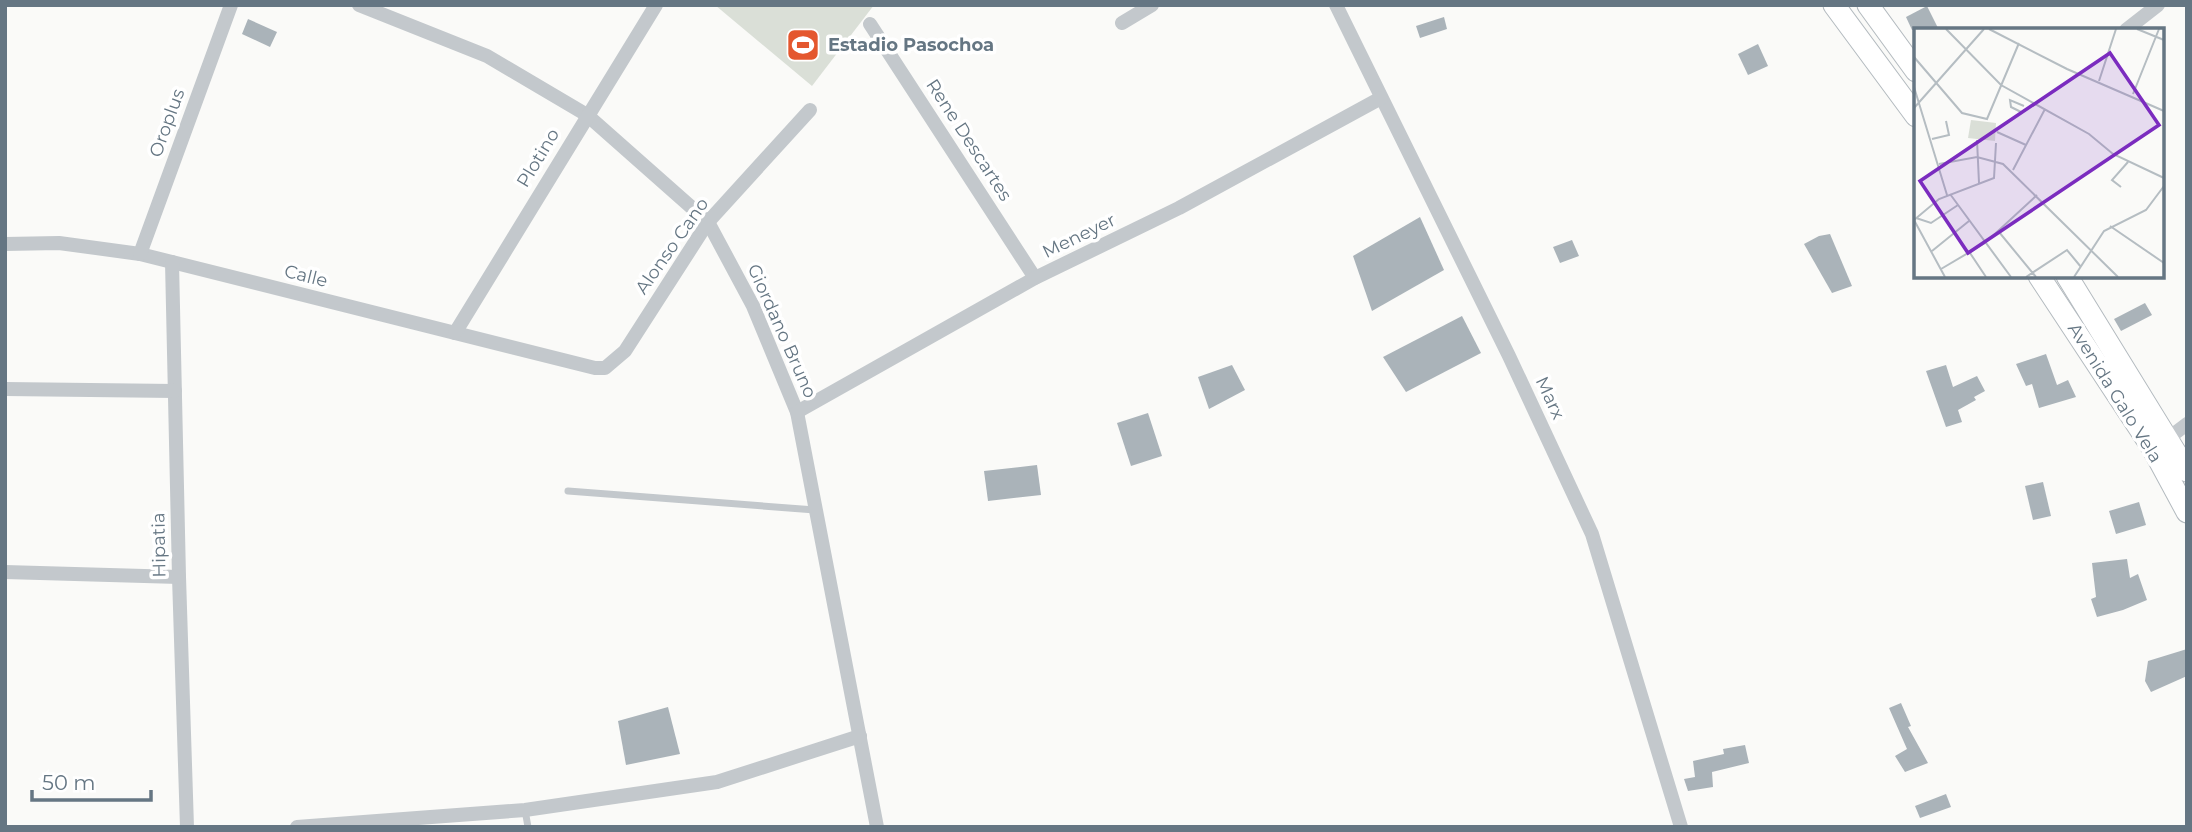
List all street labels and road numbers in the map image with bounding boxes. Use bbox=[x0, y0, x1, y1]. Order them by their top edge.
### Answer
street label: Rene Descartes bbox=[921, 75, 1017, 205]
street label: Oroplus bbox=[144, 86, 190, 160]
street label: Plotino bbox=[512, 125, 564, 191]
street label: Alonso Cano bbox=[631, 194, 713, 298]
street label: Meneyer bbox=[1039, 209, 1119, 263]
street label: Calle bbox=[282, 260, 330, 292]
street label: Giordano Bruno bbox=[743, 261, 821, 401]
street label: Avenida Galo Vela bbox=[2063, 319, 2167, 467]
street label: Marx bbox=[1531, 373, 1570, 423]
street label: Hipatia bbox=[147, 512, 171, 578]

